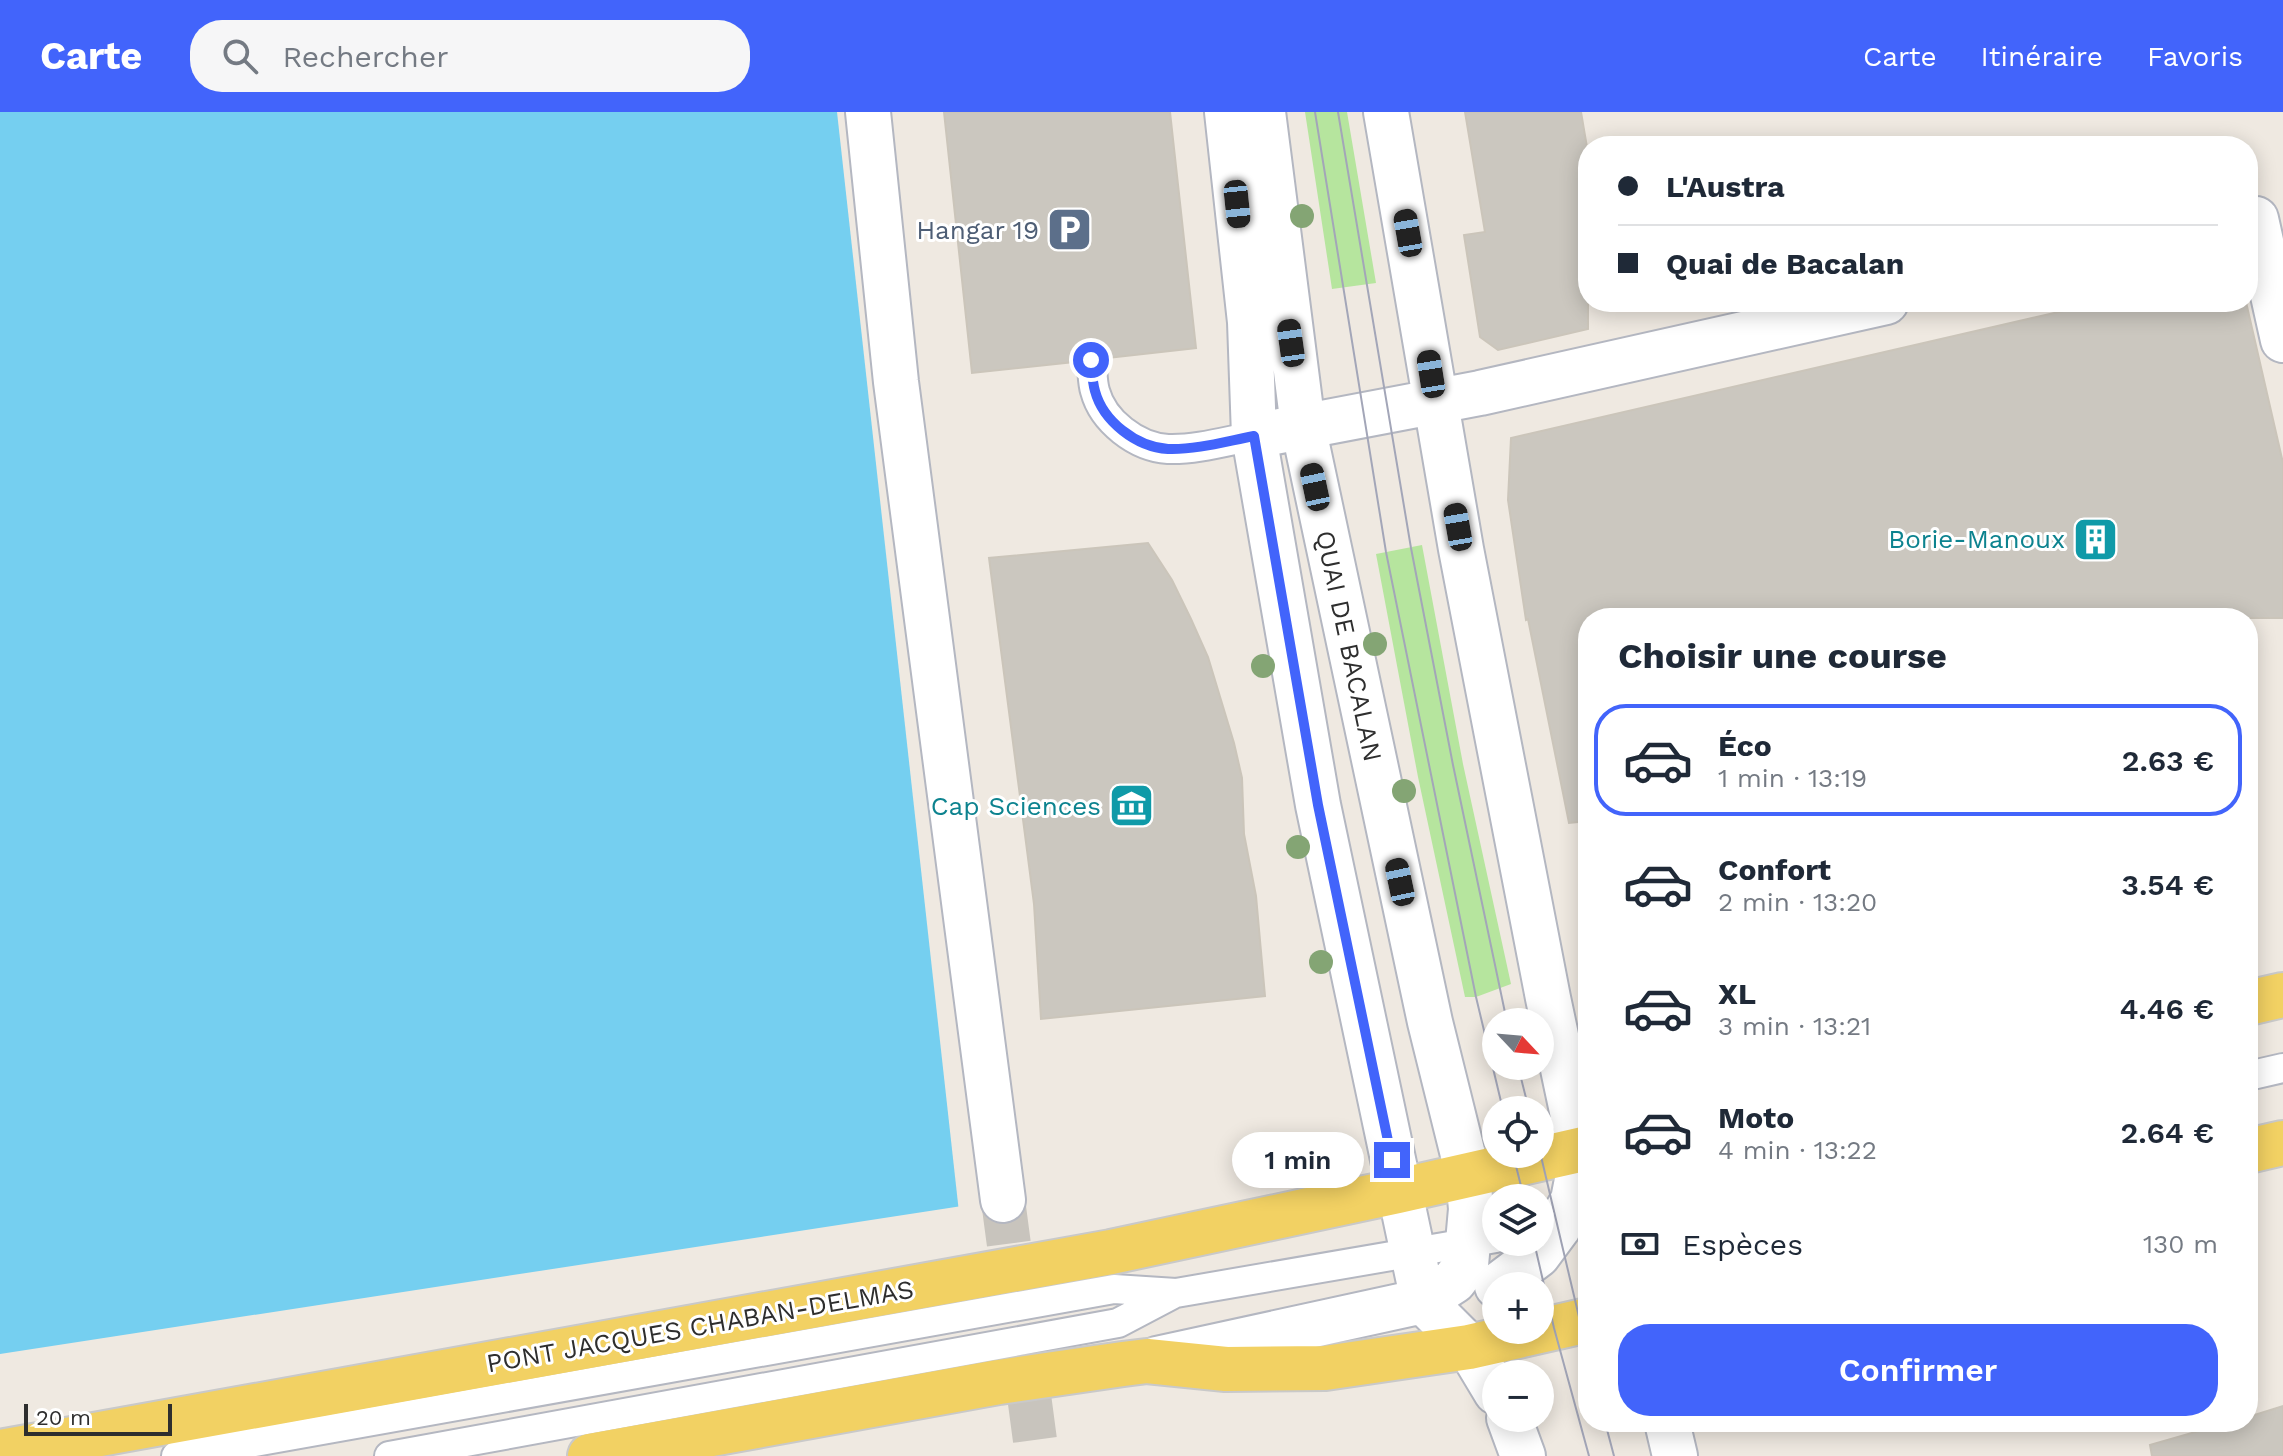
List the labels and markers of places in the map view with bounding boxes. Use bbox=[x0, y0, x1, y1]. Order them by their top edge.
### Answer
parking icon: Hangar 19 bbox=[1046, 206, 1094, 254]
place label: Hangar 19 bbox=[916, 215, 1039, 245]
building icon: Borie-Manoux bbox=[2072, 515, 2120, 563]
place label: Borie-Manoux bbox=[1888, 524, 2065, 554]
museum icon: Cap Sciences bbox=[1108, 782, 1156, 830]
place label: Cap Sciences bbox=[931, 791, 1101, 821]

